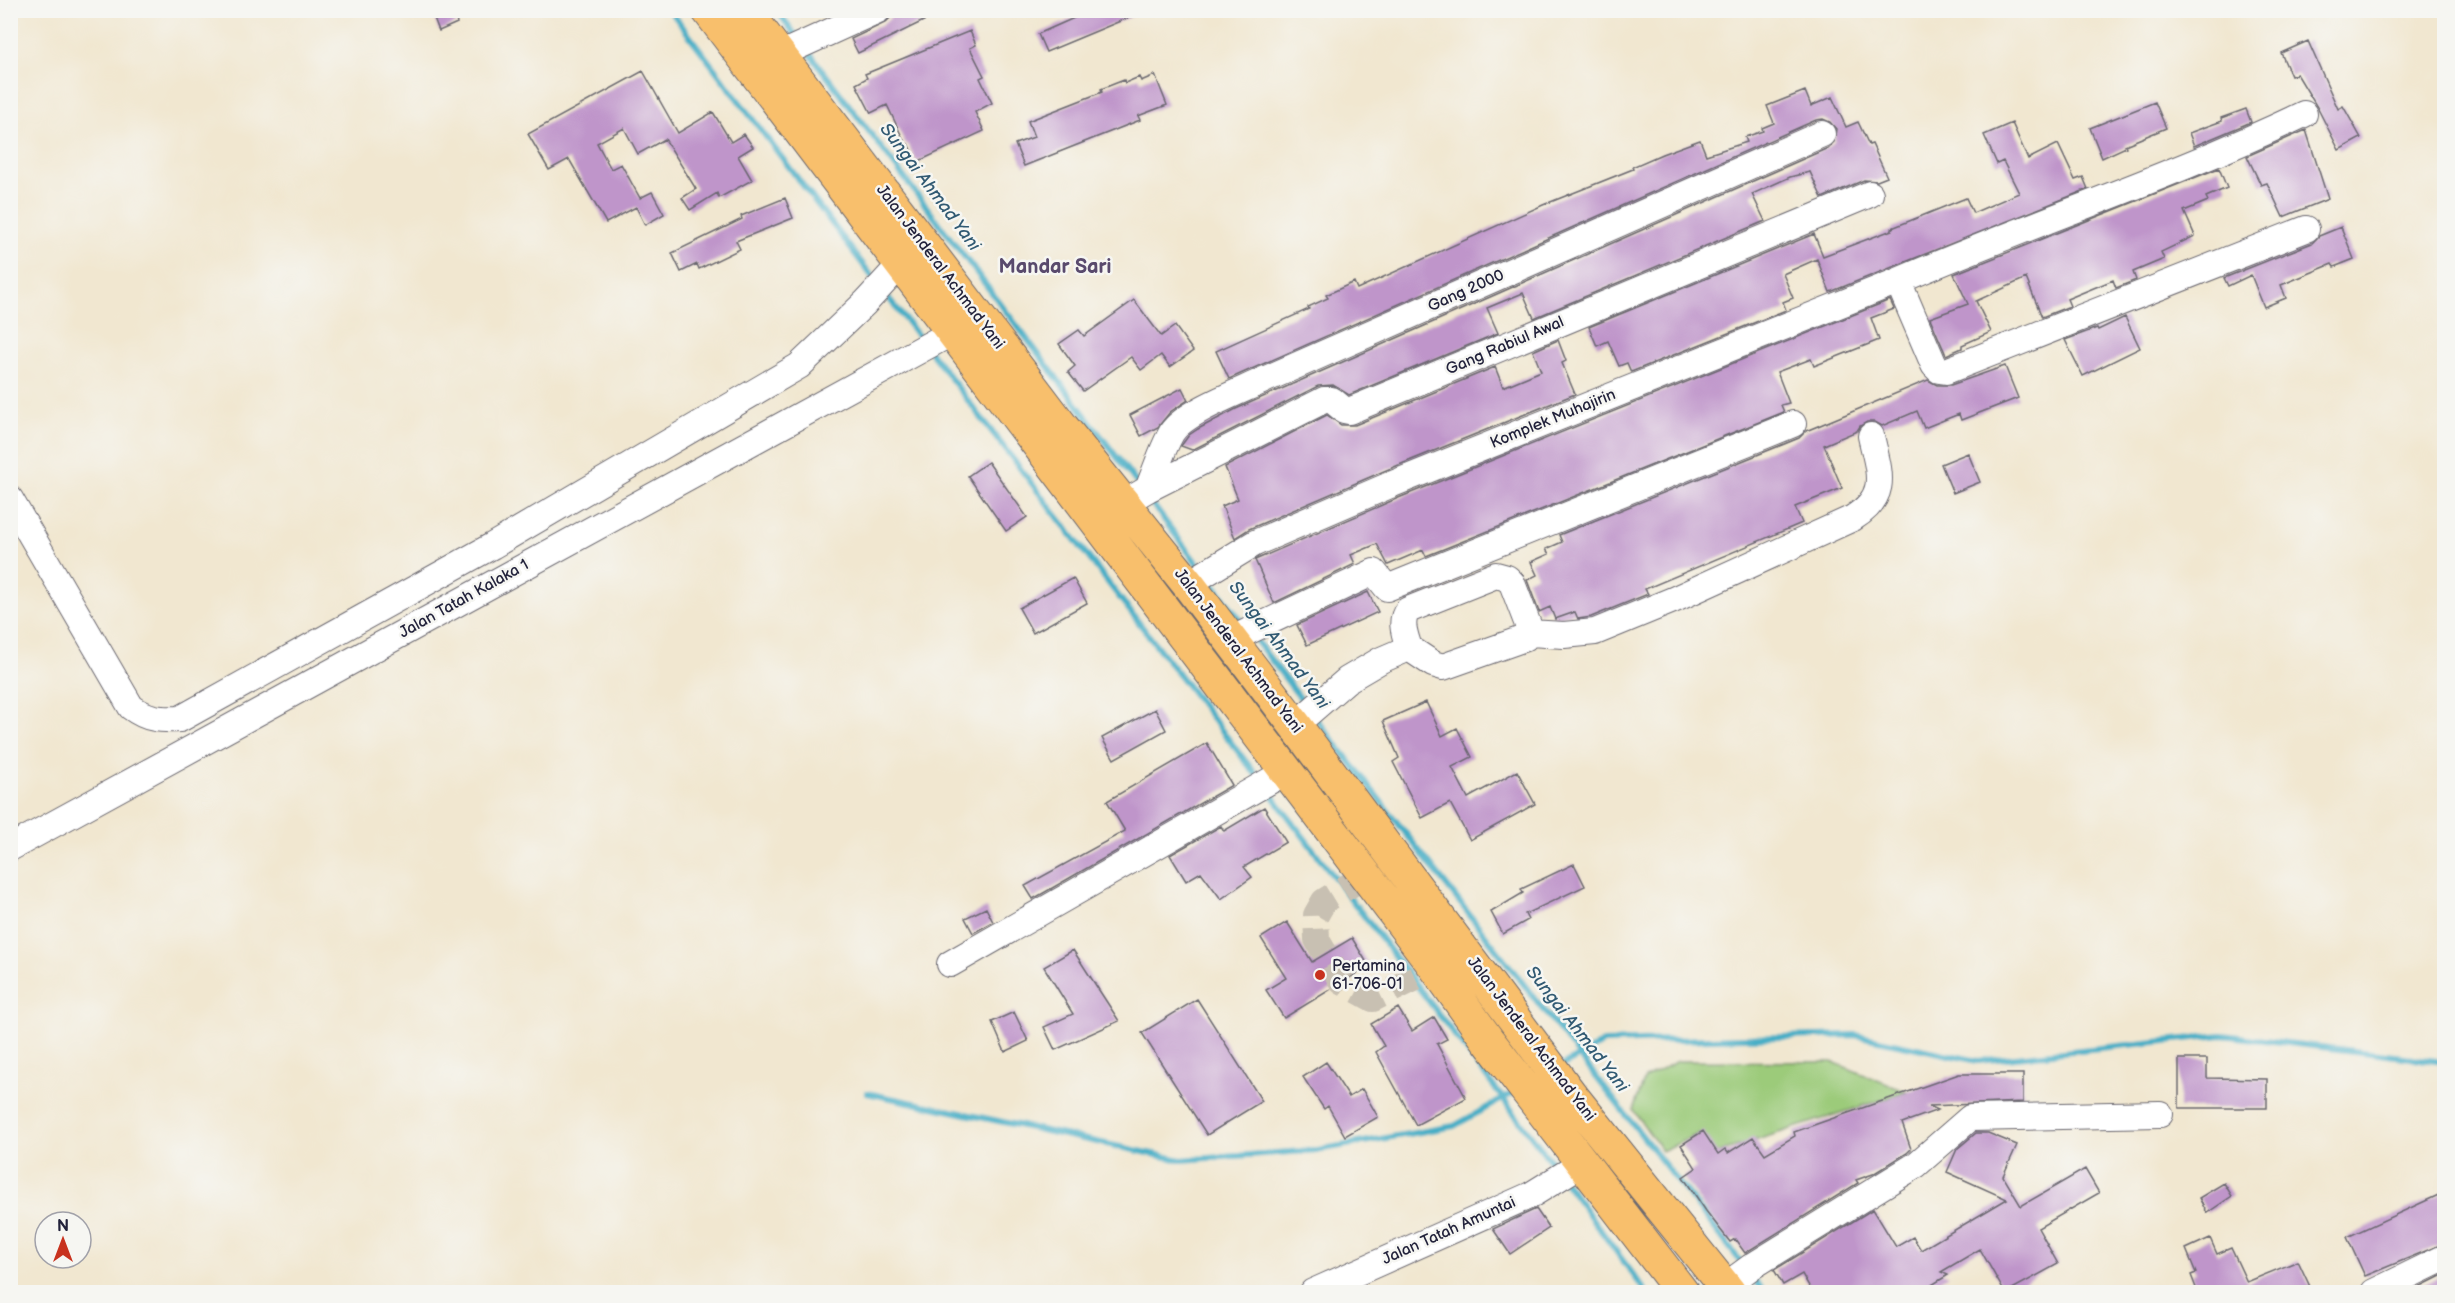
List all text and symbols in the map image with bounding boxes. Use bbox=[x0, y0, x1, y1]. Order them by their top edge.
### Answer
water label: Sungai Ahmad Yani bbox=[875, 119, 985, 256]
street label: Jalan Jenderal Achmad Yani bbox=[872, 181, 1008, 353]
district label: Mandar Sari bbox=[999, 255, 1111, 279]
street label: Gang 2000 bbox=[1425, 266, 1507, 316]
street label: Gang Rabiul Awal bbox=[1443, 313, 1567, 379]
street label: Komplek Muhajirin bbox=[1488, 385, 1618, 453]
street label: Jalan Tatah Kalaka 1 bbox=[396, 556, 532, 642]
street label: Jalan Jenderal Achmad Yani bbox=[1170, 565, 1306, 737]
water label: Sungai Ahmad Yani bbox=[1224, 577, 1334, 714]
street label: Jalan Jenderal Achmad Yani bbox=[1463, 953, 1599, 1125]
place label: Pertamina 61-706-01 bbox=[1332, 957, 1405, 994]
water label: Sungai Ahmad Yani bbox=[1521, 962, 1633, 1097]
marker: Pertamina 61-706-01 bbox=[1313, 968, 1327, 982]
street label: Jalan Tatah Amuntai bbox=[1379, 1193, 1519, 1269]
north arrow bbox=[33, 1210, 93, 1270]
text: N bbox=[57, 1217, 69, 1236]

